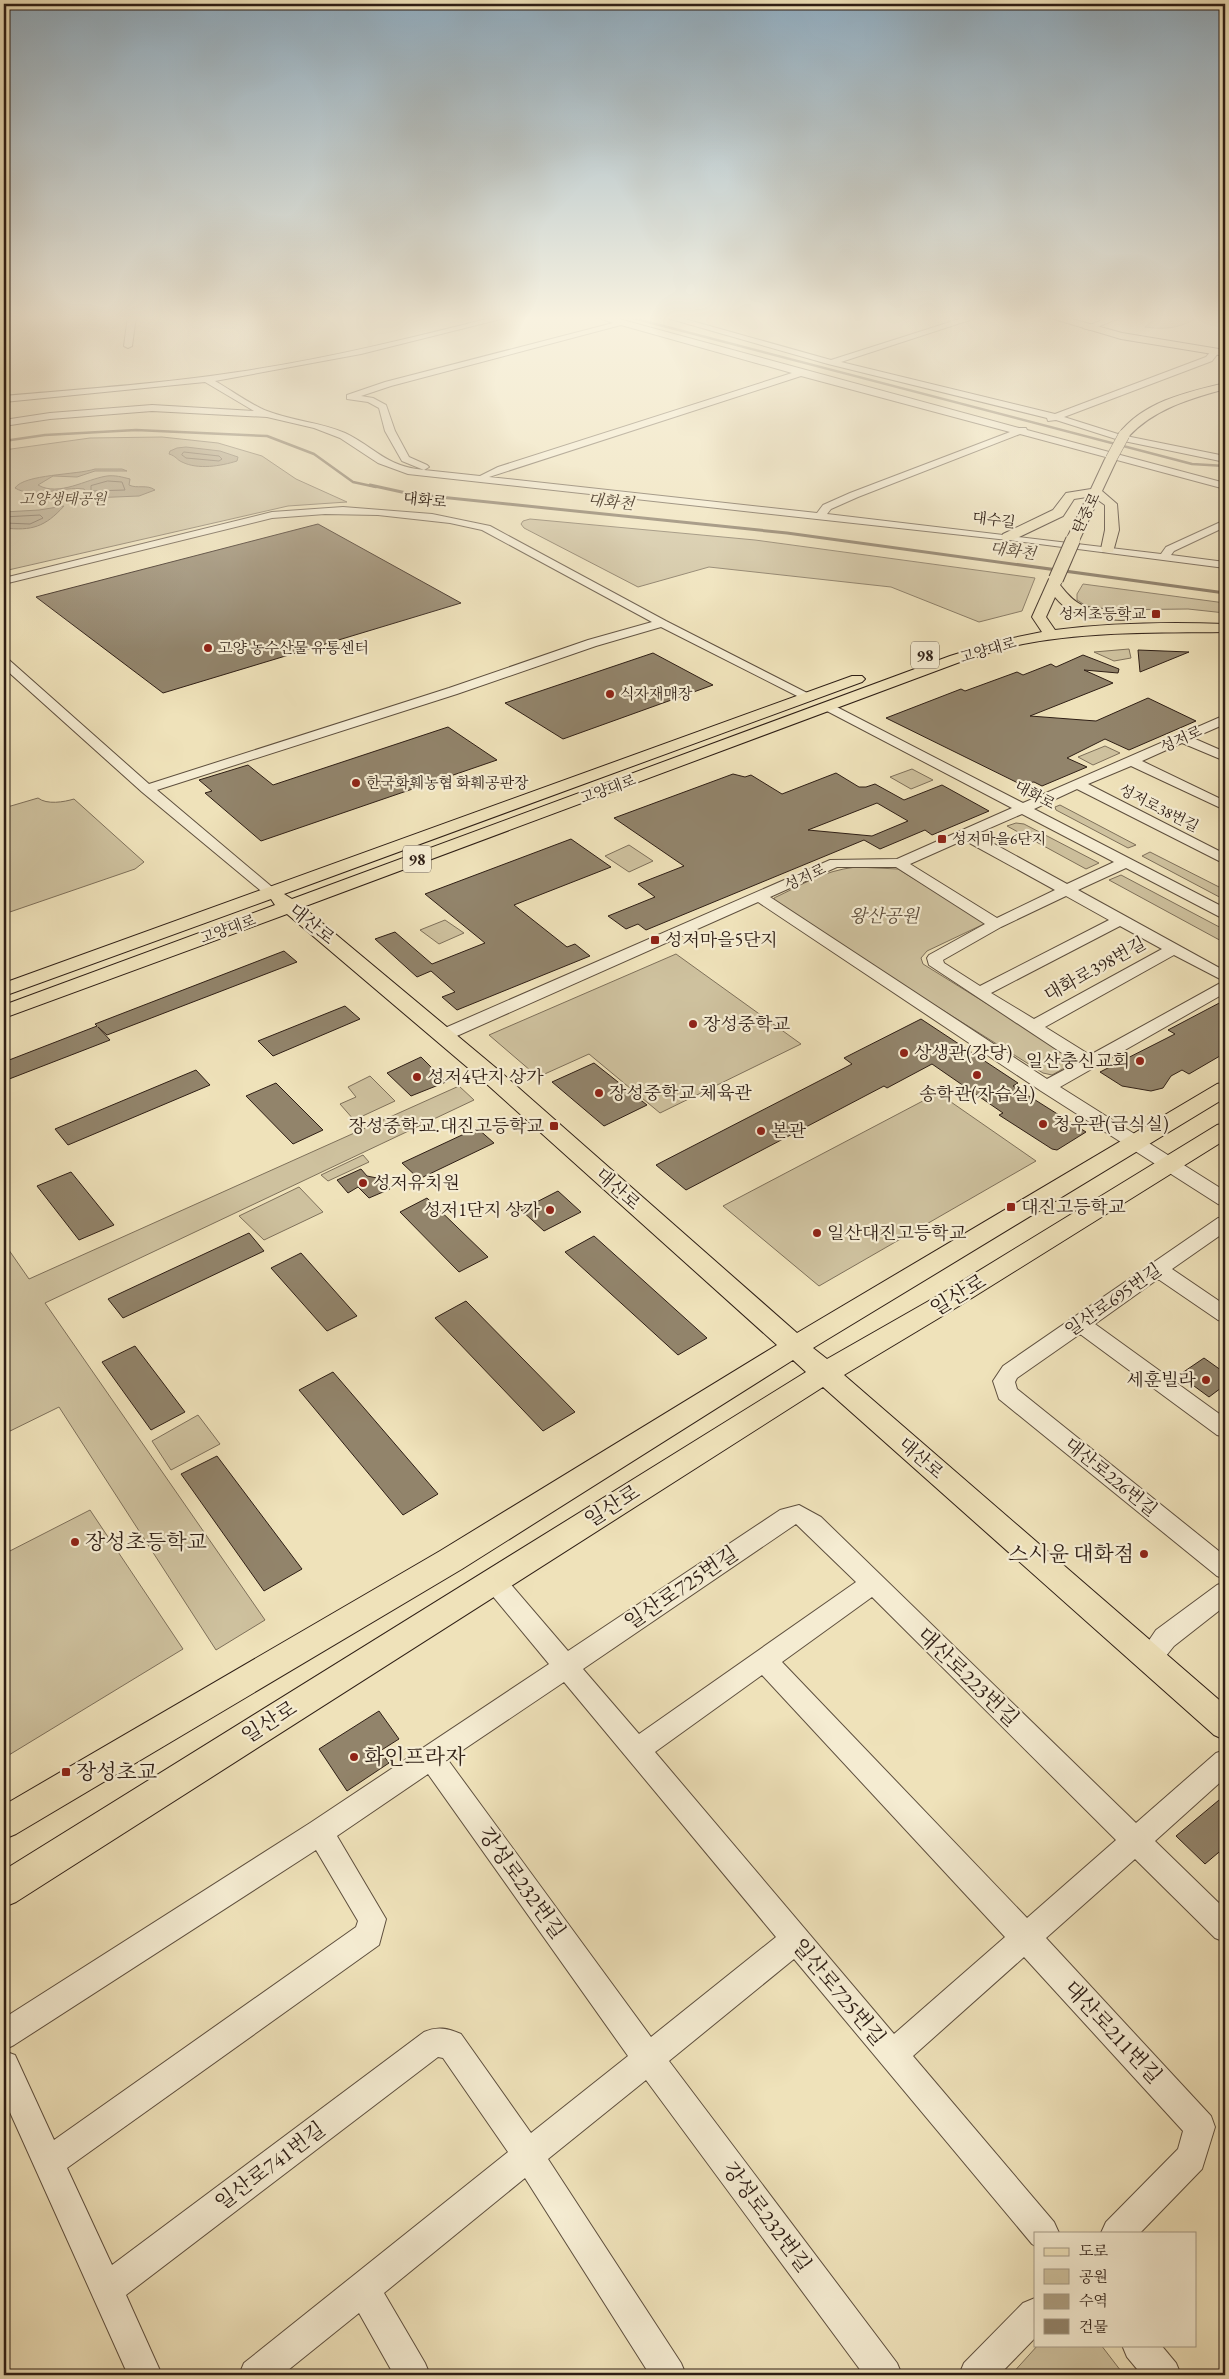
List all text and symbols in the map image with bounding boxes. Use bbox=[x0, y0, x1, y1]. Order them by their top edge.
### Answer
street label: 대화로 bbox=[402, 488, 448, 511]
park label: 고양생태공원 bbox=[20, 489, 108, 508]
water label: 대화천 bbox=[587, 489, 637, 515]
street label: 탄중로 bbox=[1067, 489, 1104, 536]
street label: 대수길 bbox=[971, 507, 1017, 532]
water label: 대화천 bbox=[989, 537, 1039, 564]
place label: 성저초등학교 bbox=[1059, 604, 1146, 623]
marker: 성저초등학교 bbox=[1150, 608, 1162, 620]
street label: 고양대로 bbox=[957, 632, 1019, 667]
place label: 고양 농수산물 유통센터 bbox=[218, 638, 369, 657]
marker: 고양 농수산물 유통센터 bbox=[202, 642, 214, 654]
road number: 98 bbox=[911, 642, 939, 668]
place label: 식자재매장 bbox=[620, 684, 693, 703]
marker: 식자재매장 bbox=[604, 688, 616, 700]
street label: 성저로 bbox=[1157, 721, 1205, 756]
street label: 고양대로 bbox=[577, 770, 639, 807]
place label: 한국화훼농협 화훼공판장 bbox=[366, 773, 529, 792]
street label: 대화로 bbox=[1012, 776, 1059, 813]
marker: 한국화훼농협 화훼공판장 bbox=[350, 777, 362, 789]
street label: 성저로38번길 bbox=[1116, 779, 1202, 836]
place label: 성저마을6단지 bbox=[952, 829, 1046, 848]
marker: 성저마을6단지 bbox=[936, 833, 948, 845]
road number: 98 bbox=[403, 846, 431, 872]
street label: 성저로 bbox=[781, 859, 829, 894]
street label: 대산로 bbox=[285, 898, 340, 949]
park label: 왕산공원 bbox=[849, 904, 920, 927]
street label: 고양대로 bbox=[197, 910, 259, 947]
place label: 성저마을5단지 bbox=[665, 928, 778, 951]
street label: 대화로398번길 bbox=[1040, 931, 1150, 1006]
marker: 성저마을5단지 bbox=[649, 934, 661, 946]
place label: 장성중학교 bbox=[703, 1012, 791, 1035]
marker: 장성중학교 bbox=[687, 1018, 699, 1030]
place label: 상생관(강당) bbox=[914, 1041, 1012, 1064]
marker: 상생관(강당) bbox=[898, 1047, 910, 1059]
place label: 일산충신교회 bbox=[1026, 1049, 1130, 1072]
marker: 일산충신교회 bbox=[1134, 1055, 1146, 1067]
place label: 성저4단지 상가 bbox=[427, 1065, 544, 1088]
marker: 송학관(자습실) bbox=[971, 1069, 983, 1081]
marker: 성저4단지 상가 bbox=[411, 1071, 423, 1083]
place label: 장성중학교 체육관 bbox=[609, 1081, 752, 1104]
place label: 송학관(자습실) bbox=[919, 1082, 1035, 1105]
marker: 장성중학교 체육관 bbox=[593, 1087, 605, 1099]
place label: 청우관(급식실) bbox=[1053, 1112, 1169, 1135]
place label: 장성중학교.대진고등학교 bbox=[349, 1114, 545, 1137]
marker: 청우관(급식실) bbox=[1037, 1118, 1049, 1130]
place label: 본관 bbox=[771, 1119, 806, 1142]
marker: 장성중학교.대진고등학교 bbox=[548, 1120, 560, 1132]
marker: 본관 bbox=[755, 1125, 767, 1137]
street label: 대산로 bbox=[591, 1163, 645, 1215]
place label: 성저유치원 bbox=[373, 1171, 460, 1194]
marker: 성저유치원 bbox=[357, 1177, 369, 1189]
place label: 대진고등학교 bbox=[1021, 1195, 1126, 1218]
place label: 성저1단지 상가 bbox=[423, 1198, 541, 1221]
marker: 대진고등학교 bbox=[1005, 1201, 1017, 1213]
marker: 성저1단지 상가 bbox=[544, 1204, 556, 1216]
place label: 일산대진고등학교 bbox=[827, 1221, 967, 1244]
marker: 일산대진고등학교 bbox=[811, 1227, 823, 1239]
street label: 일산로695번길 bbox=[1060, 1258, 1166, 1341]
street label: 일산로 bbox=[925, 1267, 991, 1322]
place label: 세훈빌라 bbox=[1126, 1368, 1197, 1391]
marker: 세훈빌라 bbox=[1200, 1374, 1212, 1386]
street label: 대산로 bbox=[894, 1432, 949, 1483]
street label: 대산로226번길 bbox=[1060, 1432, 1162, 1521]
street label: 일산로 bbox=[579, 1478, 645, 1533]
place label: 장성초등학교 bbox=[85, 1528, 207, 1555]
marker: 장성초등학교 bbox=[69, 1536, 81, 1548]
street label: 일산로725번길 bbox=[619, 1540, 743, 1636]
place label: 스시윤 대화점 bbox=[1008, 1540, 1134, 1567]
marker: 스시윤 대화점 bbox=[1138, 1548, 1150, 1560]
street label: 대산로223번길 bbox=[912, 1621, 1025, 1732]
street label: 일산로 bbox=[236, 1694, 302, 1749]
place label: 화인프라자 bbox=[364, 1743, 466, 1770]
marker: 화인프라자 bbox=[348, 1751, 360, 1763]
place label: 장성초교 bbox=[76, 1758, 157, 1785]
marker: 장성초교 bbox=[60, 1766, 72, 1778]
street label: 강성로232번길 bbox=[473, 1822, 572, 1944]
street label: 일산로725번길 bbox=[787, 1933, 892, 2051]
street label: 대산로211번길 bbox=[1059, 1974, 1168, 2089]
street label: 일산로741번길 bbox=[209, 2115, 330, 2216]
street label: 강성로232번길 bbox=[717, 2156, 818, 2277]
legend bbox=[1034, 2232, 1196, 2346]
text: 도로 bbox=[1079, 2241, 1108, 2260]
text: 공원 bbox=[1079, 2267, 1108, 2286]
text: 수역 bbox=[1079, 2291, 1108, 2310]
text: 건물 bbox=[1079, 2317, 1108, 2336]

